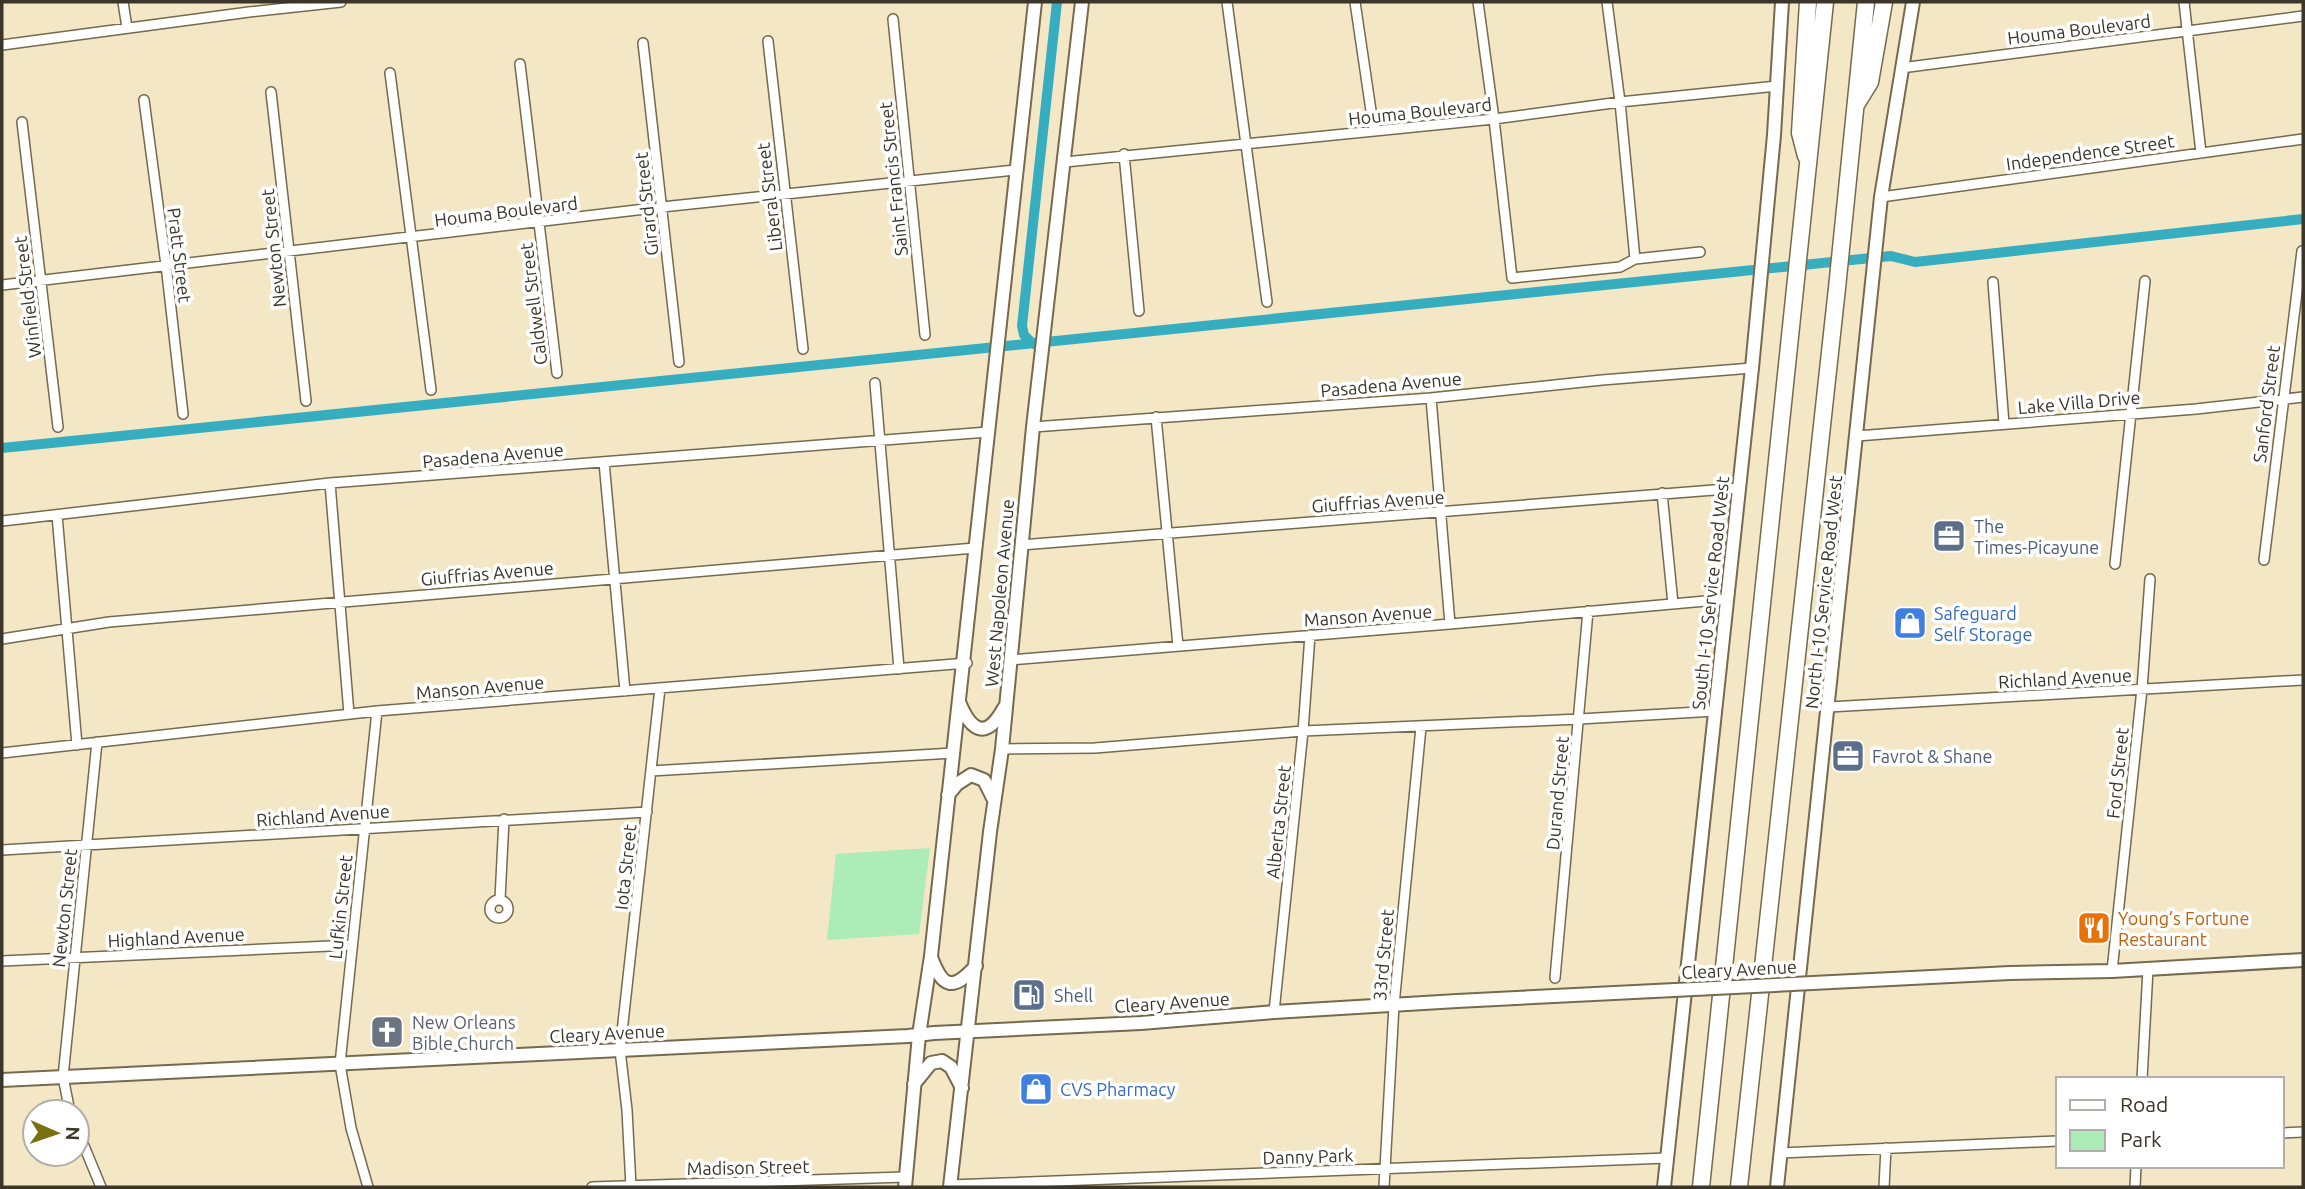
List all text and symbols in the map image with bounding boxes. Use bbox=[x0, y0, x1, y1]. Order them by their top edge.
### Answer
street label: Houma Boulevard bbox=[2006, 10, 2152, 48]
street label: Houma Boulevard bbox=[1347, 94, 1493, 128]
street label: Saint Francis Street bbox=[875, 101, 911, 257]
street label: Independence Street bbox=[2005, 130, 2175, 174]
street label: Liberal Street bbox=[752, 142, 786, 252]
street label: Girard Street bbox=[631, 151, 661, 257]
street label: Newton Street bbox=[257, 188, 289, 308]
street label: Houma Boulevard bbox=[433, 192, 579, 230]
street label: Pratt Street bbox=[164, 206, 196, 304]
street label: Winfield Street bbox=[10, 235, 44, 359]
street label: Caldwell Street bbox=[516, 242, 550, 366]
street label: Sanford Street bbox=[2249, 344, 2283, 464]
street label: Pasadena Avenue bbox=[1320, 368, 1462, 400]
street label: Lake Villa Drive bbox=[2017, 387, 2141, 417]
street label: Pasadena Avenue bbox=[422, 439, 564, 471]
street label: North I-10 Service Road West bbox=[1801, 474, 1845, 710]
street label: South I-10 Service Road West bbox=[1688, 475, 1732, 711]
street label: Giuffrias Avenue bbox=[1311, 486, 1445, 516]
street label: West Napoleon Avenue bbox=[981, 498, 1017, 688]
place label: The Times-Picayune bbox=[1974, 516, 2099, 557]
office icon: The Times-Picayune bbox=[1930, 517, 1968, 555]
street label: Giuffrias Avenue bbox=[420, 557, 554, 589]
street label: Manson Avenue bbox=[1303, 601, 1433, 629]
place label: Safeguard Self Storage bbox=[1934, 603, 2032, 644]
shop icon: Safeguard Self Storage bbox=[1891, 604, 1929, 642]
street label: Richland Avenue bbox=[1998, 665, 2132, 691]
street label: Manson Avenue bbox=[415, 671, 545, 703]
street label: Ford Street bbox=[2102, 726, 2132, 820]
street label: Durand Street bbox=[1542, 735, 1572, 851]
office icon: Favrot & Shane bbox=[1829, 737, 1867, 775]
place label: Favrot & Shane bbox=[1872, 746, 1992, 766]
street label: Alberta Street bbox=[1262, 764, 1294, 880]
street label: Richland Avenue bbox=[256, 800, 390, 830]
street label: Iota Street bbox=[611, 823, 639, 911]
street label: Newton Street bbox=[48, 848, 80, 968]
street label: Lufkin Street bbox=[325, 854, 355, 960]
street label: 33rd Street bbox=[1369, 908, 1397, 1002]
place label: Young’s Fortune Restaurant bbox=[2118, 908, 2249, 949]
restaurant icon: Young’s Fortune Restaurant bbox=[2075, 909, 2113, 947]
street label: Highland Avenue bbox=[107, 923, 245, 951]
street label: Cleary Avenue bbox=[1681, 956, 1797, 982]
fuel station icon: Shell bbox=[1010, 976, 1048, 1014]
place label: Shell bbox=[1054, 985, 1093, 1005]
street label: Cleary Avenue bbox=[1114, 988, 1230, 1016]
place label: New Orleans Bible Church bbox=[412, 1012, 516, 1053]
church icon: New Orleans Bible Church bbox=[368, 1013, 406, 1051]
street label: Cleary Avenue bbox=[549, 1020, 665, 1046]
shop icon: CVS Pharmacy bbox=[1017, 1070, 1055, 1108]
legend bbox=[2056, 1077, 2284, 1168]
place label: CVS Pharmacy bbox=[1060, 1079, 1176, 1099]
text: Road bbox=[2120, 1092, 2168, 1116]
north arrow bbox=[21, 1098, 91, 1168]
text: N bbox=[62, 1126, 84, 1141]
text: Park bbox=[2120, 1127, 2162, 1151]
street label: Danny Park bbox=[1262, 1144, 1354, 1168]
street label: Madison Street bbox=[686, 1156, 810, 1178]

